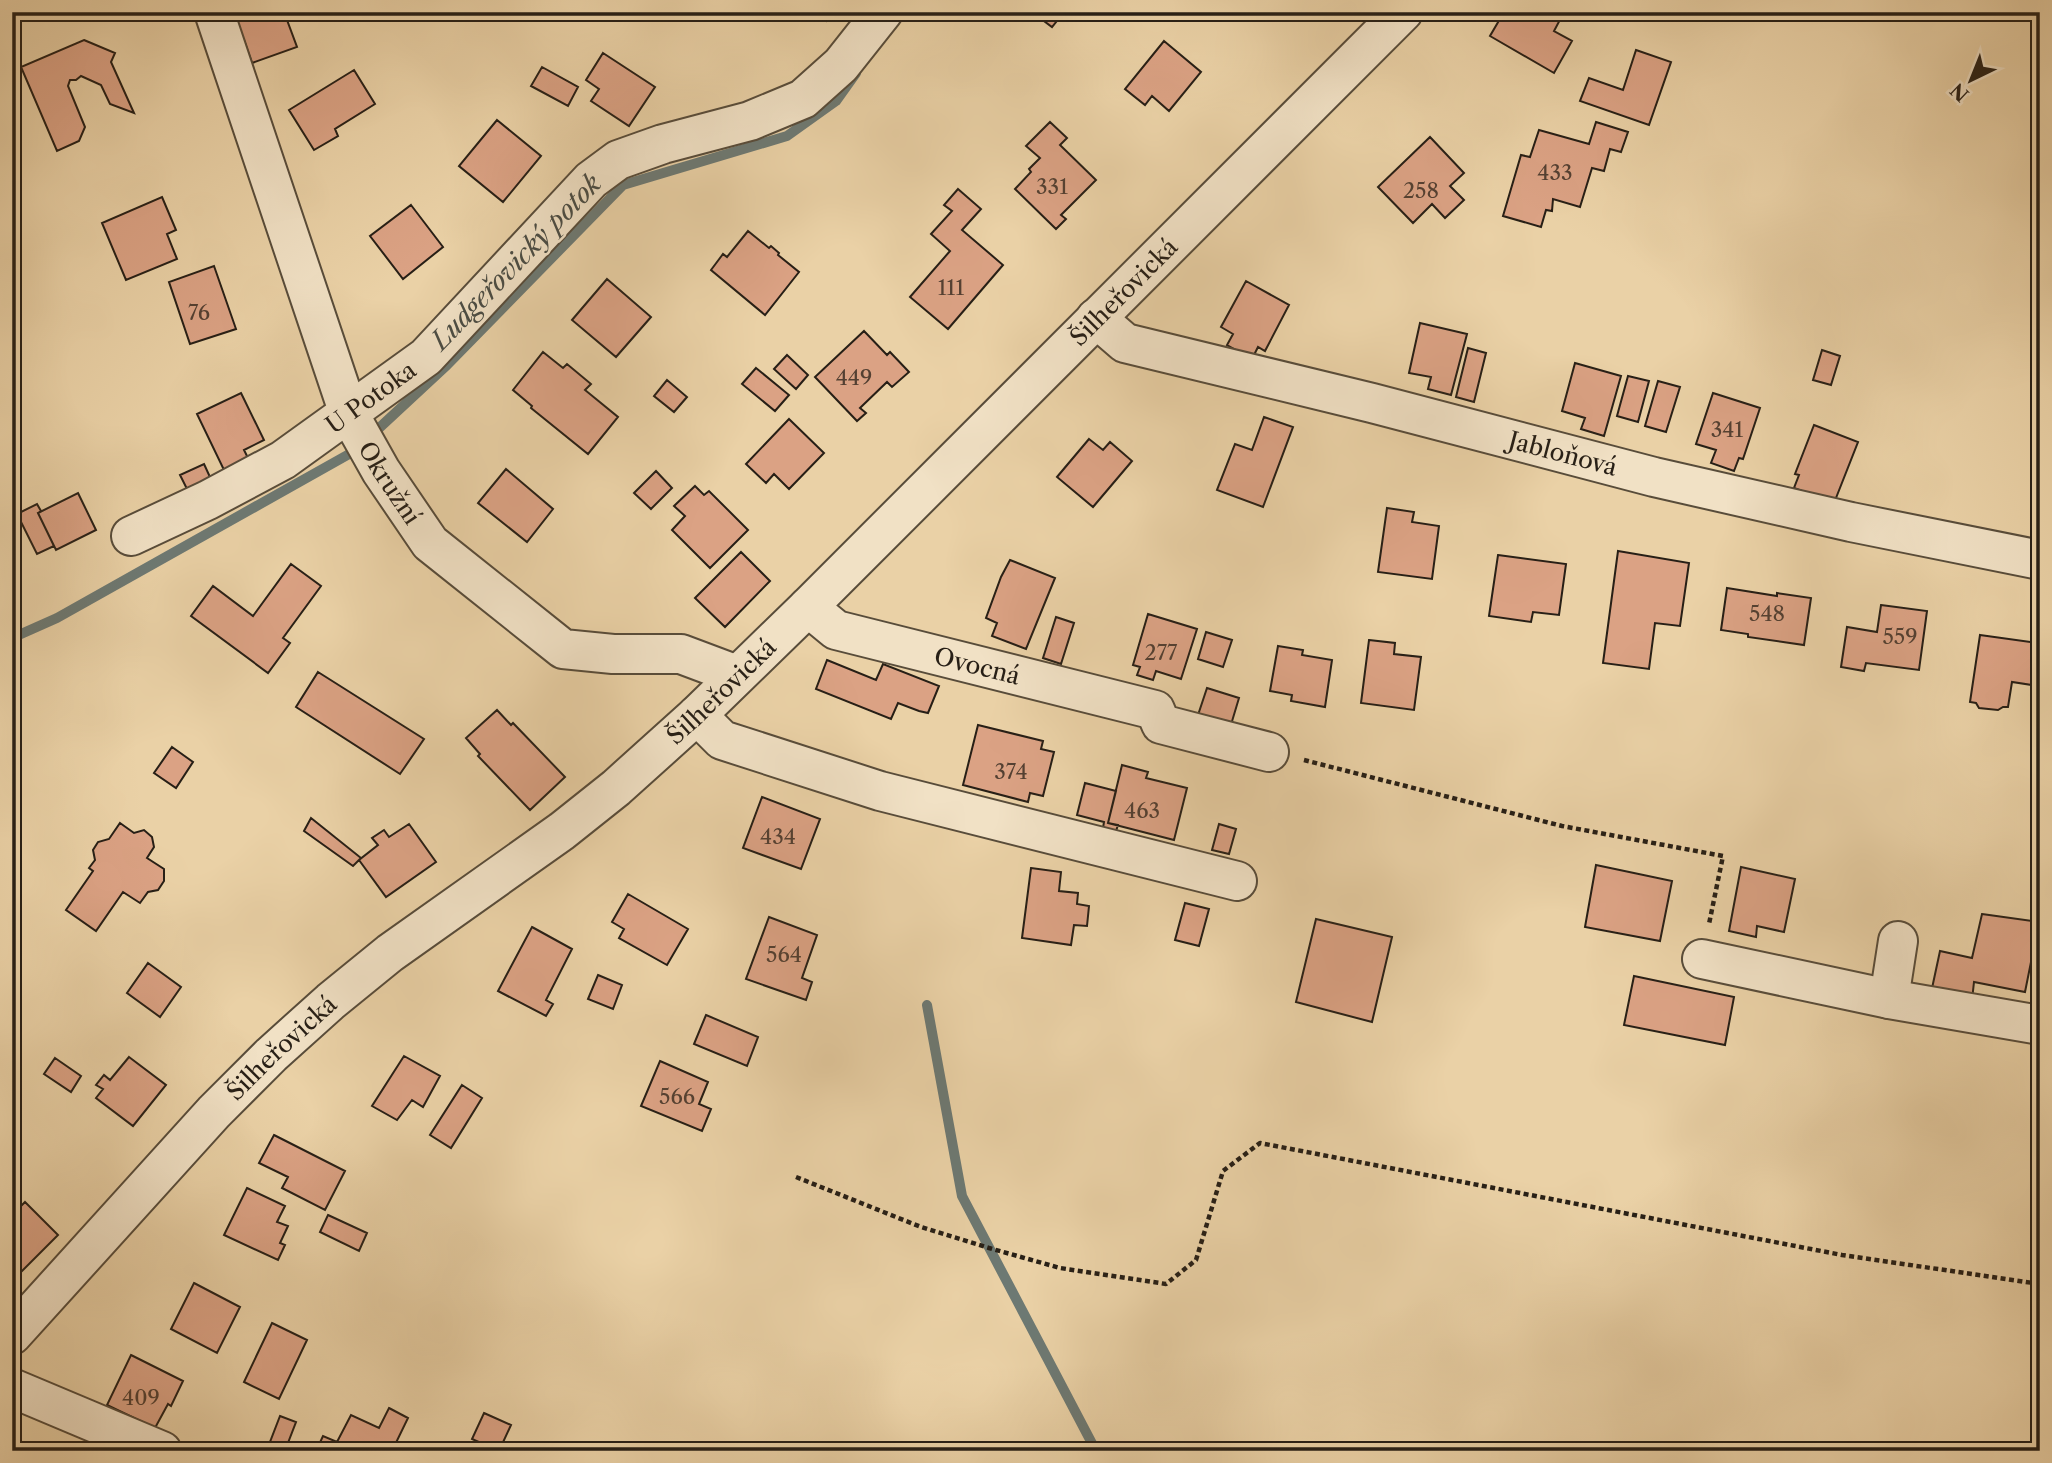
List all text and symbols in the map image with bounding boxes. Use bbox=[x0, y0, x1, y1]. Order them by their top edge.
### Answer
north arrow bbox=[1937, 46, 2007, 116]
text: N bbox=[1946, 78, 1974, 106]
house number: 433 bbox=[1537, 160, 1573, 185]
water label: Ludgeřovický potok bbox=[423, 167, 608, 358]
house number: 331 bbox=[1036, 174, 1068, 199]
house number: 258 bbox=[1403, 178, 1439, 203]
street label: Šilheřovická bbox=[1063, 232, 1183, 351]
house number: 111 bbox=[938, 275, 964, 300]
house number: 76 bbox=[188, 300, 210, 325]
street label: U Potoka bbox=[320, 354, 422, 439]
house number: 449 bbox=[836, 365, 872, 390]
house number: 341 bbox=[1711, 417, 1743, 442]
street label: Jabloňová bbox=[1502, 424, 1621, 481]
street label: Okružní bbox=[353, 436, 427, 530]
house number: 548 bbox=[1749, 601, 1785, 626]
house number: 559 bbox=[1882, 624, 1918, 649]
street label: Šilheřovická bbox=[660, 632, 782, 750]
house number: 277 bbox=[1145, 640, 1178, 665]
street label: Ovocná bbox=[931, 641, 1024, 690]
house number: 374 bbox=[994, 759, 1028, 784]
house number: 463 bbox=[1124, 798, 1160, 823]
house number: 434 bbox=[760, 824, 796, 849]
house number: 564 bbox=[766, 942, 802, 967]
street label: Šilheřovická bbox=[219, 989, 342, 1106]
house number: 566 bbox=[659, 1084, 695, 1109]
house number: 409 bbox=[122, 1385, 160, 1410]

